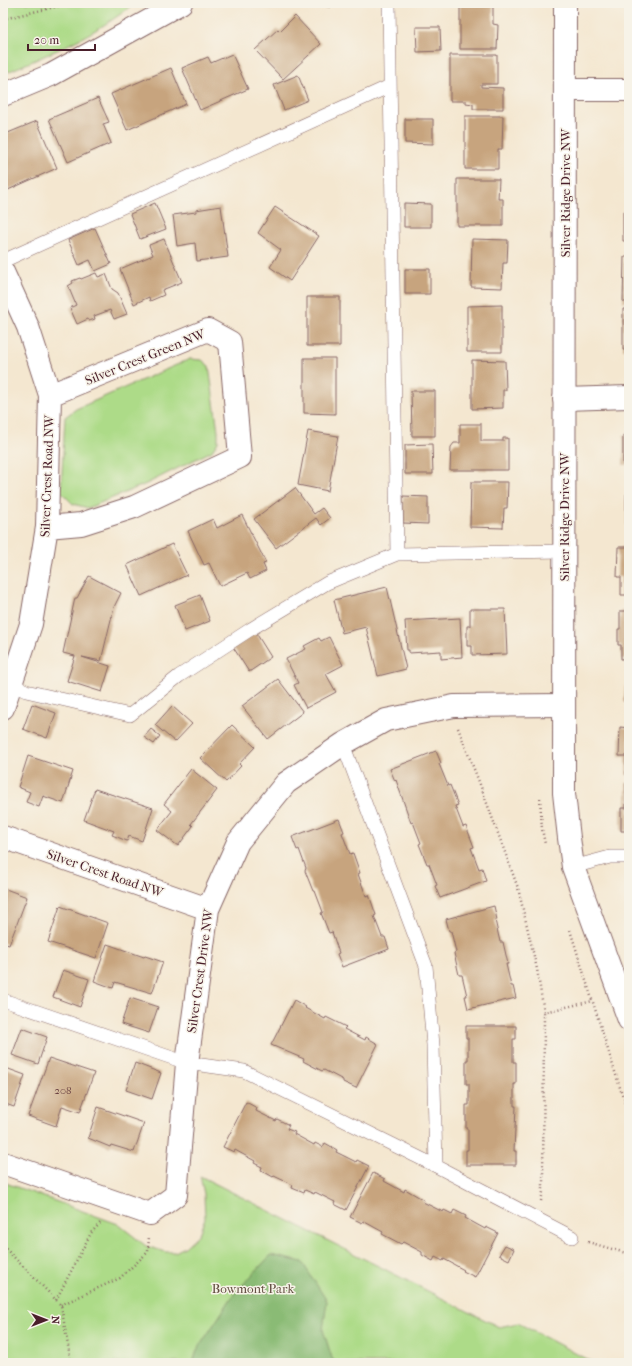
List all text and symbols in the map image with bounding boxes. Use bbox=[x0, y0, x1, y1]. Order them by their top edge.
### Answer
scale bar bbox=[28, 26, 95, 52]
text: 20 m bbox=[34, 33, 59, 47]
street label: Silver Ridge Drive NW bbox=[558, 128, 573, 257]
street label: Silver Crest Green NW bbox=[83, 326, 208, 388]
street label: Silver Crest Road NW bbox=[37, 413, 57, 537]
street label: Silver Ridge Drive NW bbox=[557, 452, 572, 581]
street label: Silver Crest Road NW bbox=[45, 846, 166, 900]
street label: Silver Crest Drive NW bbox=[184, 907, 216, 1034]
house number: 208 bbox=[54, 1084, 72, 1097]
park label: Bowmont Park bbox=[212, 1281, 295, 1296]
north arrow bbox=[26, 1300, 66, 1340]
text: N bbox=[49, 1316, 62, 1325]

